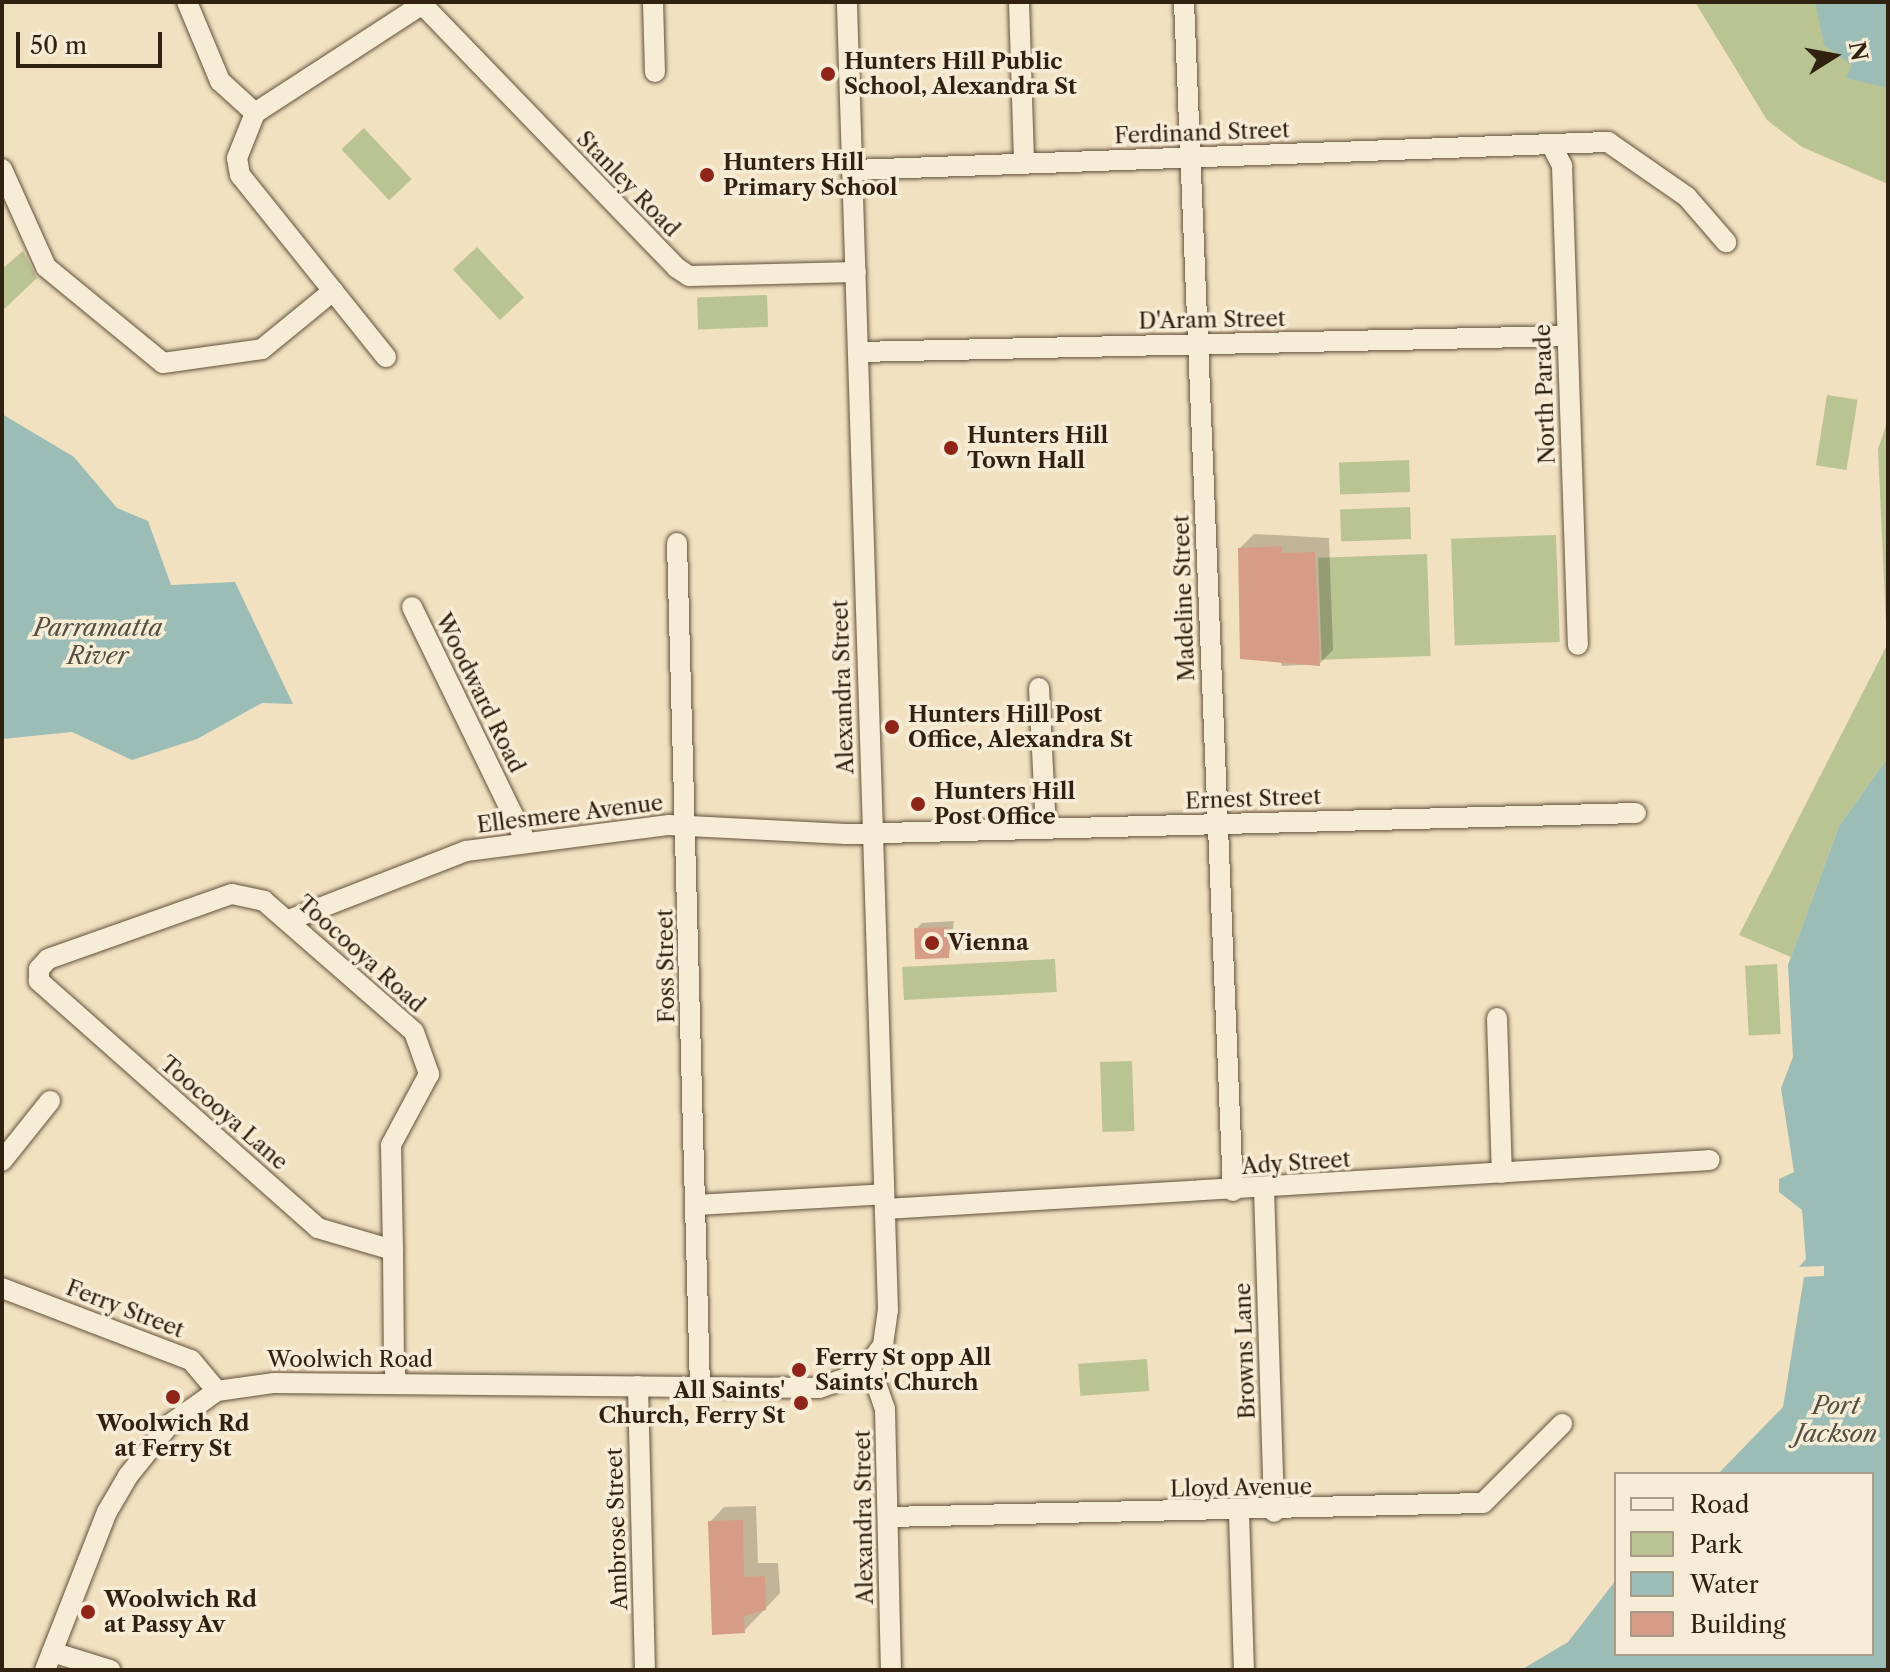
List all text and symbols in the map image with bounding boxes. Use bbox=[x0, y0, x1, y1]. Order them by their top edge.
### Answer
scale bar bbox=[20, 16, 166, 66]
north arrow bbox=[1794, 16, 1874, 96]
text: 50 m bbox=[30, 31, 87, 60]
text: N bbox=[1843, 39, 1873, 63]
place label: Hunters Hill Public School, Alexandra St bbox=[844, 48, 1078, 100]
marker: Hunters Hill Public School, Alexandra St bbox=[819, 65, 837, 83]
street label: Ferdinand Street bbox=[1114, 117, 1290, 149]
street label: Stanley Road bbox=[571, 125, 685, 243]
place label: Hunters Hill Primary School bbox=[723, 149, 898, 200]
marker: Hunters Hill Primary School bbox=[698, 166, 716, 184]
street label: D'Aram Street bbox=[1138, 306, 1286, 334]
street label: North Parade bbox=[1529, 324, 1561, 464]
place label: Hunters Hill Town Hall bbox=[967, 422, 1108, 474]
marker: Hunters Hill Town Hall bbox=[942, 439, 960, 457]
street label: Madeline Street bbox=[1168, 514, 1200, 682]
street label: Alexandra Street bbox=[827, 599, 859, 775]
street label: Woodward Road bbox=[430, 609, 530, 777]
water label: Parramatta River bbox=[33, 614, 163, 670]
place label: Hunters Hill Post Office, Alexandra St bbox=[908, 701, 1134, 752]
marker: Hunters Hill Post Office, Alexandra St bbox=[883, 718, 901, 736]
place label: Hunters Hill Post Office bbox=[934, 778, 1075, 830]
street label: Ernest Street bbox=[1185, 783, 1321, 815]
street label: Ellesmere Avenue bbox=[475, 789, 665, 839]
marker: Hunters Hill Post Office bbox=[909, 795, 927, 813]
street label: Toocooya Road bbox=[292, 890, 430, 1018]
street label: Foss Street bbox=[652, 909, 680, 1023]
place label: Vienna bbox=[948, 930, 1029, 956]
marker: Vienna bbox=[923, 934, 941, 952]
street label: Toocooya Lane bbox=[155, 1050, 293, 1176]
street label: Ady Street bbox=[1240, 1146, 1352, 1180]
street label: Ferry Street bbox=[62, 1274, 188, 1344]
street label: Browns Lane bbox=[1229, 1282, 1261, 1420]
place label: Ferry St opp All Saints' Church bbox=[815, 1344, 993, 1396]
street label: Woolwich Road bbox=[267, 1347, 433, 1373]
marker: Ferry St opp All Saints' Church bbox=[790, 1361, 808, 1379]
place label: All Saints' Church, Ferry St bbox=[598, 1377, 785, 1428]
marker: Woolwich Rd at Ferry St bbox=[164, 1388, 182, 1406]
water label: Port Jackson bbox=[1795, 1392, 1877, 1448]
marker: All Saints' Church, Ferry St bbox=[792, 1394, 810, 1412]
place label: Woolwich Rd at Ferry St bbox=[97, 1410, 249, 1462]
street label: Alexandra Street bbox=[849, 1429, 879, 1605]
street label: Ambrose Street bbox=[601, 1447, 633, 1611]
legend bbox=[1614, 1472, 1874, 1656]
street label: Lloyd Avenue bbox=[1169, 1474, 1313, 1502]
text: Road bbox=[1690, 1490, 1749, 1519]
text: Park bbox=[1690, 1530, 1742, 1559]
text: Water bbox=[1690, 1570, 1759, 1599]
place label: Woolwich Rd at Passy Av bbox=[104, 1586, 257, 1638]
marker: Woolwich Rd at Passy Av bbox=[79, 1603, 97, 1621]
text: Building bbox=[1690, 1610, 1786, 1639]

